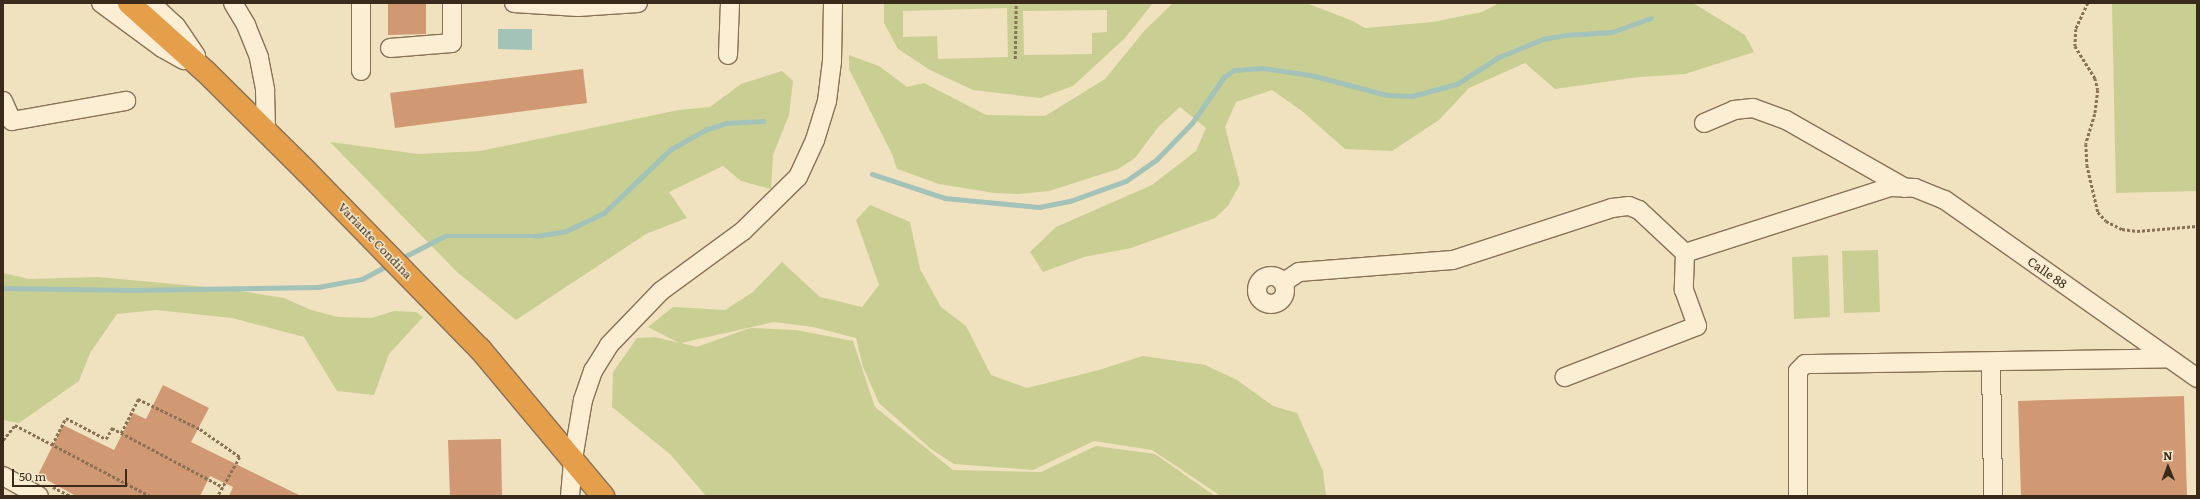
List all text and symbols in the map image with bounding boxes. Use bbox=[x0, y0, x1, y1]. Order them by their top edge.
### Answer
street label: Variante Condina bbox=[335, 200, 415, 282]
street label: Calle 88 bbox=[2025, 254, 2069, 292]
north arrow bbox=[2148, 447, 2188, 487]
text: N bbox=[2163, 447, 2173, 463]
scale bar bbox=[14, 461, 129, 487]
text: 50 m bbox=[19, 467, 46, 485]

